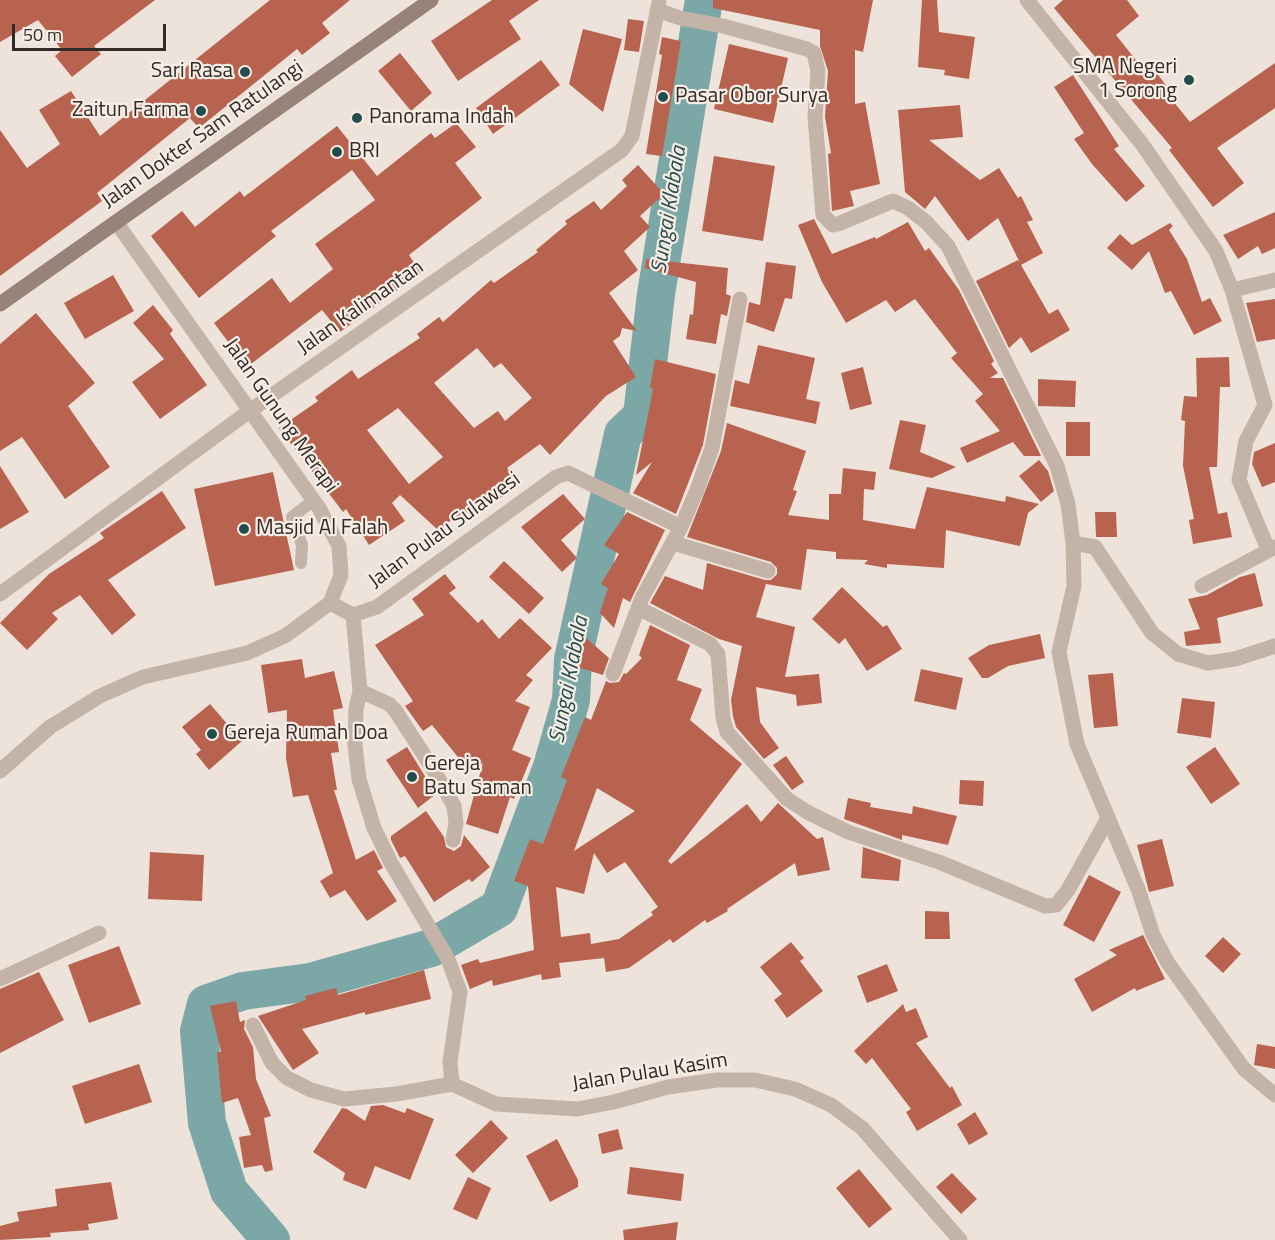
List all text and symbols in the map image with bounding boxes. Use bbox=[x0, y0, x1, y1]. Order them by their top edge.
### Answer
scale bar bbox=[15, 12, 170, 50]
text: 50 m bbox=[23, 21, 62, 48]
place label: SMA Negeri 1 Sorong bbox=[1073, 55, 1177, 105]
street label: Jalan Dokter Sam Ratulangi bbox=[97, 56, 309, 214]
place label: Sari Rasa bbox=[151, 59, 233, 85]
marker: Sari Rasa bbox=[238, 65, 252, 79]
marker: SMA Negeri 1 Sorong bbox=[1182, 73, 1196, 87]
place label: Pasar Obor Surya bbox=[675, 84, 828, 110]
marker: Pasar Obor Surya bbox=[656, 90, 670, 104]
place label: Zaitun Farma bbox=[72, 98, 189, 124]
marker: Zaitun Farma bbox=[194, 104, 208, 118]
place label: Panorama Indah bbox=[369, 105, 514, 131]
marker: Panorama Indah bbox=[350, 111, 364, 125]
place label: BRI bbox=[349, 139, 380, 165]
water label: Sungai Klabala bbox=[647, 144, 693, 276]
marker: BRI bbox=[330, 145, 344, 159]
street label: Jalan Kalimantan bbox=[293, 255, 429, 361]
street label: Jalan Gunung Merapi bbox=[217, 334, 343, 498]
street label: Jalan Pulau Sulawesi bbox=[364, 468, 526, 594]
place label: Masjid Al Falah bbox=[256, 516, 388, 542]
marker: Masjid Al Falah bbox=[237, 522, 251, 536]
water label: Sungai Klabala bbox=[545, 614, 595, 746]
place label: Gereja Rumah Doa bbox=[224, 721, 388, 747]
marker: Gereja Rumah Doa bbox=[205, 727, 219, 741]
place label: Gereja Batu Saman bbox=[424, 752, 532, 802]
marker: Gereja Batu Saman bbox=[405, 770, 419, 784]
street label: Jalan Pulau Kasim bbox=[570, 1048, 730, 1098]

